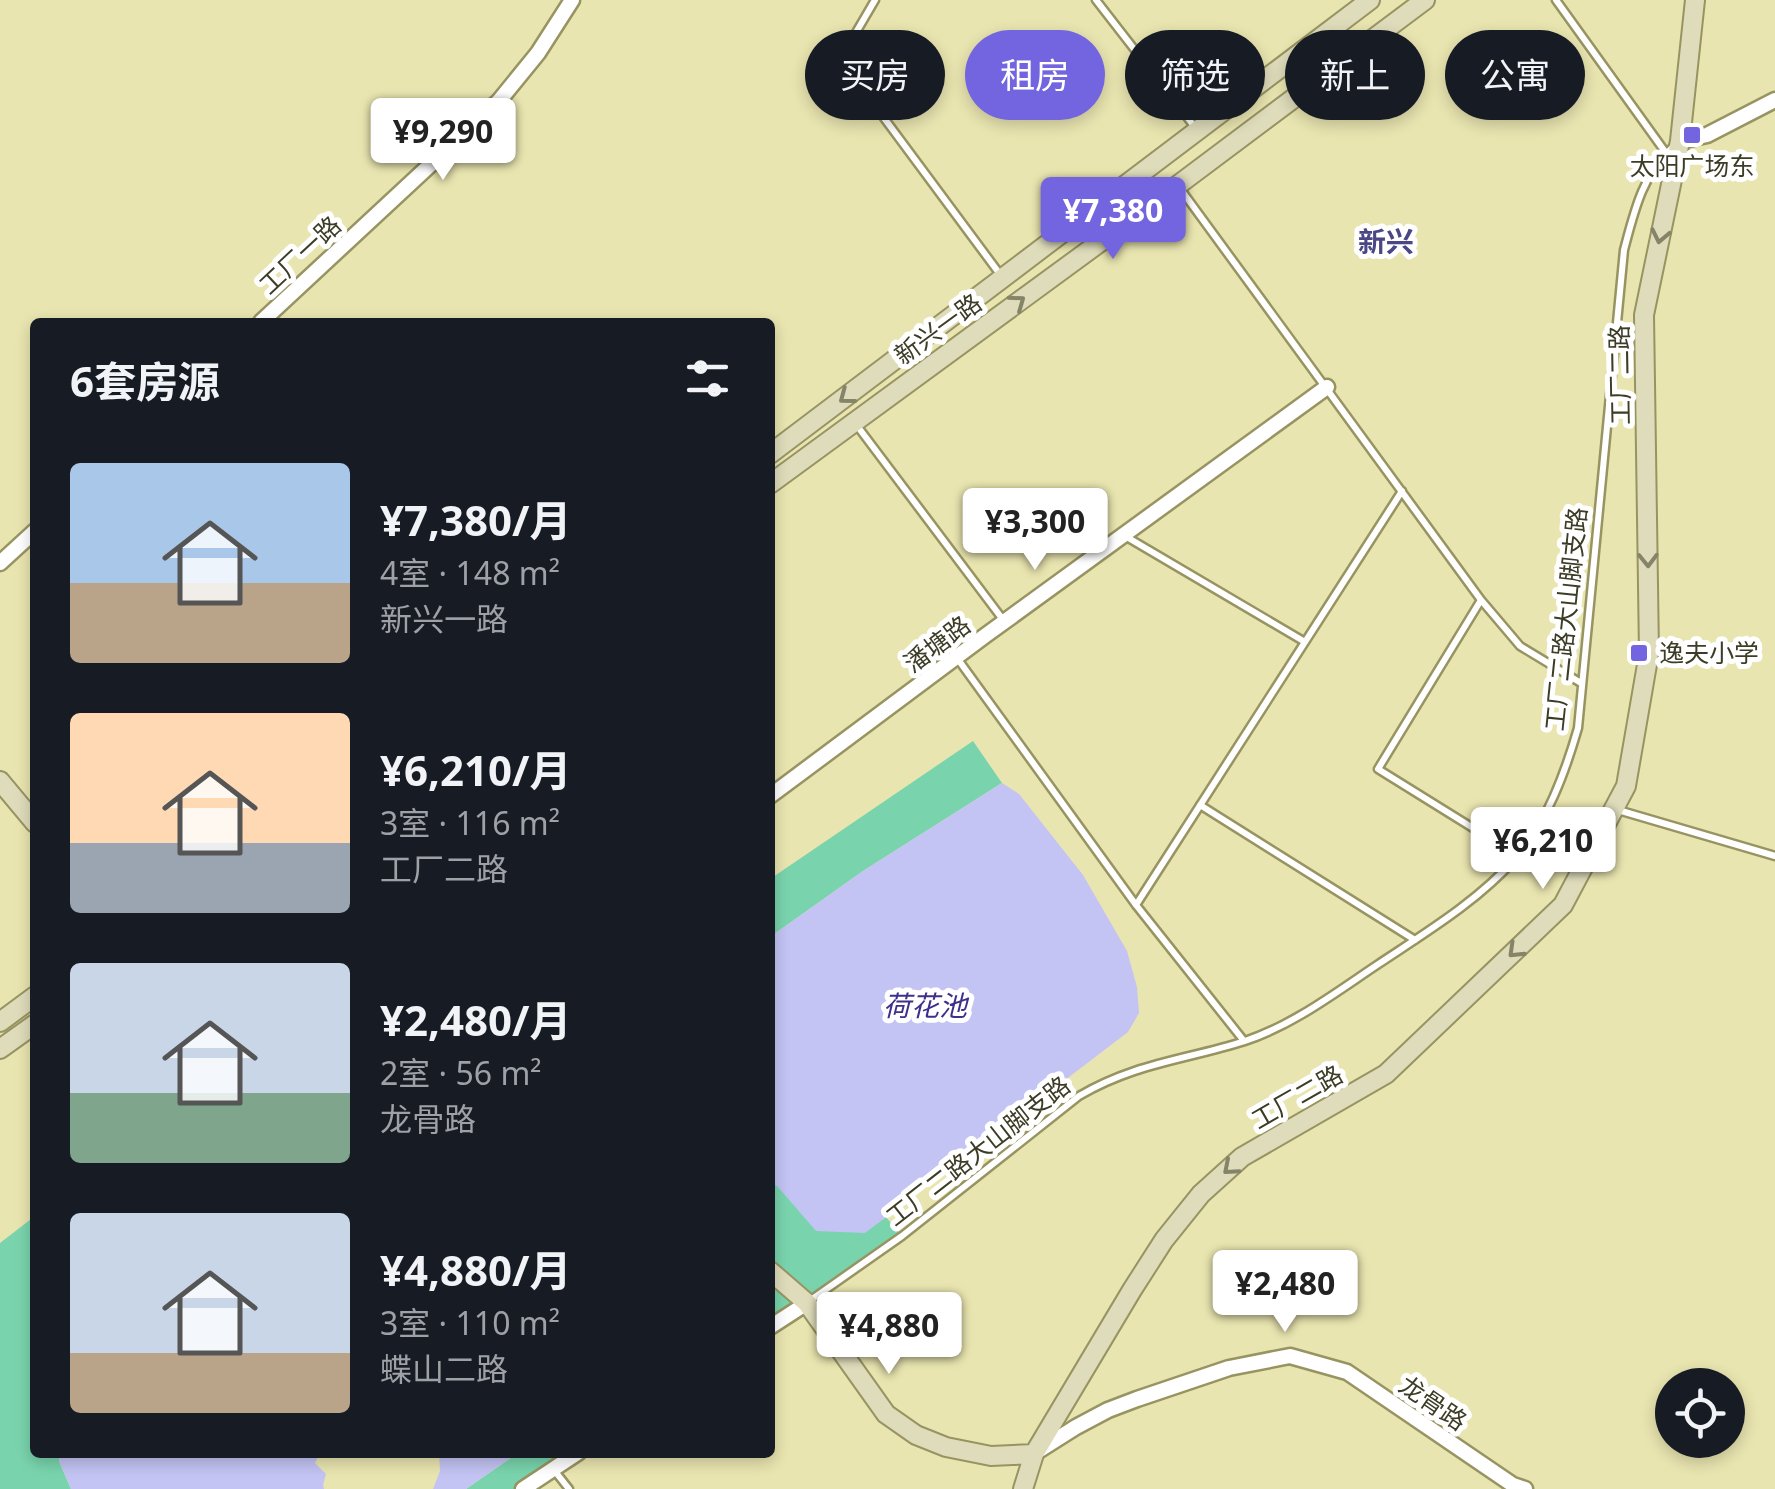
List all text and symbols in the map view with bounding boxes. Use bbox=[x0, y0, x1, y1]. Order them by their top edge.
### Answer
chip: 买房 bbox=[805, 30, 945, 120]
chip: 租房 bbox=[965, 30, 1105, 120]
chip: 筛选 bbox=[1125, 30, 1265, 120]
chip: 新上 bbox=[1285, 30, 1425, 120]
chip: 公寓 bbox=[1445, 30, 1585, 120]
pin: ¥9,290 bbox=[362, 98, 524, 183]
text: ¥9,290 bbox=[393, 109, 493, 152]
marker: 太阳广场东 bbox=[1681, 124, 1703, 146]
place label: 太阳广场东 bbox=[1629, 148, 1755, 182]
pin: ¥7,380 bbox=[1032, 177, 1194, 262]
text: ¥7,380 bbox=[1063, 188, 1163, 231]
street label: 工厂一路 bbox=[251, 208, 347, 301]
district label: 新兴 bbox=[1358, 222, 1414, 260]
one-way arrow bbox=[1650, 227, 1671, 244]
street label: 新兴一路 bbox=[887, 285, 988, 371]
one-way arrow bbox=[1007, 297, 1025, 314]
street label: 工厂二路 bbox=[1601, 325, 1637, 425]
icon: filters bbox=[680, 351, 735, 406]
text: 6套房源 bbox=[70, 352, 220, 409]
one-way arrow bbox=[839, 386, 857, 403]
pin: ¥3,300 bbox=[954, 488, 1116, 573]
text: ¥7,380/月 bbox=[380, 491, 572, 548]
text: ¥3,300 bbox=[985, 499, 1085, 542]
icon: home bbox=[150, 503, 270, 623]
street label: 工厂二路大山脚支路 bbox=[1536, 505, 1594, 733]
text: 4室 · 148 m² bbox=[380, 551, 560, 594]
one-way arrow bbox=[1637, 552, 1658, 568]
text: 新兴一路 bbox=[380, 597, 508, 640]
street label: 潘塘路 bbox=[896, 607, 977, 679]
place label: 逸夫小学 bbox=[1659, 635, 1759, 669]
marker: 逸夫小学 bbox=[1628, 642, 1650, 664]
text: ¥6,210/月 bbox=[380, 741, 572, 798]
icon: home bbox=[150, 753, 270, 873]
text: 3室 · 116 m² bbox=[380, 801, 560, 844]
pin: ¥6,210 bbox=[1462, 807, 1624, 892]
text: ¥6,210 bbox=[1493, 818, 1593, 861]
text: 工厂二路 bbox=[380, 847, 508, 890]
one-way arrow bbox=[1508, 940, 1527, 958]
water label: 荷花池 bbox=[883, 986, 970, 1024]
text: ¥2,480/月 bbox=[380, 991, 572, 1048]
icon: home bbox=[150, 1003, 270, 1123]
text: 2室 · 56 m² bbox=[380, 1051, 542, 1094]
street label: 工厂二路 bbox=[1245, 1056, 1348, 1136]
street label: 工厂二路大山脚支路 bbox=[878, 1068, 1077, 1233]
text: 龙骨路 bbox=[380, 1097, 476, 1140]
one-way arrow bbox=[1223, 1156, 1242, 1174]
text: ¥4,880/月 bbox=[380, 1241, 572, 1298]
pin: ¥2,480 bbox=[1204, 1250, 1366, 1335]
icon: home bbox=[150, 1253, 270, 1373]
text: ¥2,480 bbox=[1235, 1261, 1335, 1304]
pin: ¥4,880 bbox=[808, 1292, 970, 1377]
text: 3室 · 110 m² bbox=[380, 1301, 560, 1344]
text: ¥4,880 bbox=[839, 1303, 939, 1346]
text: 蝶山二路 bbox=[380, 1347, 508, 1390]
street label: 龙骨路 bbox=[1393, 1367, 1474, 1437]
map controls bbox=[1655, 1368, 1745, 1458]
button: locate bbox=[1655, 1368, 1745, 1458]

